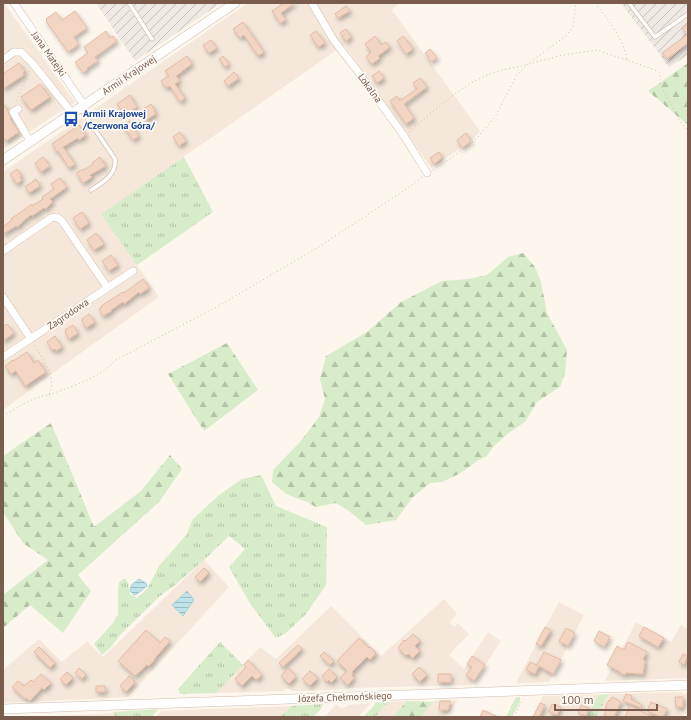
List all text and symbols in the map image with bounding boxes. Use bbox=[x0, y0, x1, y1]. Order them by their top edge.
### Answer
street label: Jana Matejki bbox=[28, 28, 69, 79]
street label: Armii Krajowej bbox=[99, 52, 159, 98]
street label: Lokalna bbox=[355, 71, 385, 105]
place label: Armii Krajowej /Czerwona Góra/ bbox=[82, 107, 156, 132]
bus stop icon: Armii Krajowej /Czerwona Góra/ bbox=[62, 110, 80, 128]
street label: Zagrodowa bbox=[45, 295, 91, 333]
scale bar bbox=[555, 686, 657, 712]
street label: Józefa Chełmońskiego bbox=[297, 689, 392, 705]
text: 100 m bbox=[561, 692, 594, 707]

